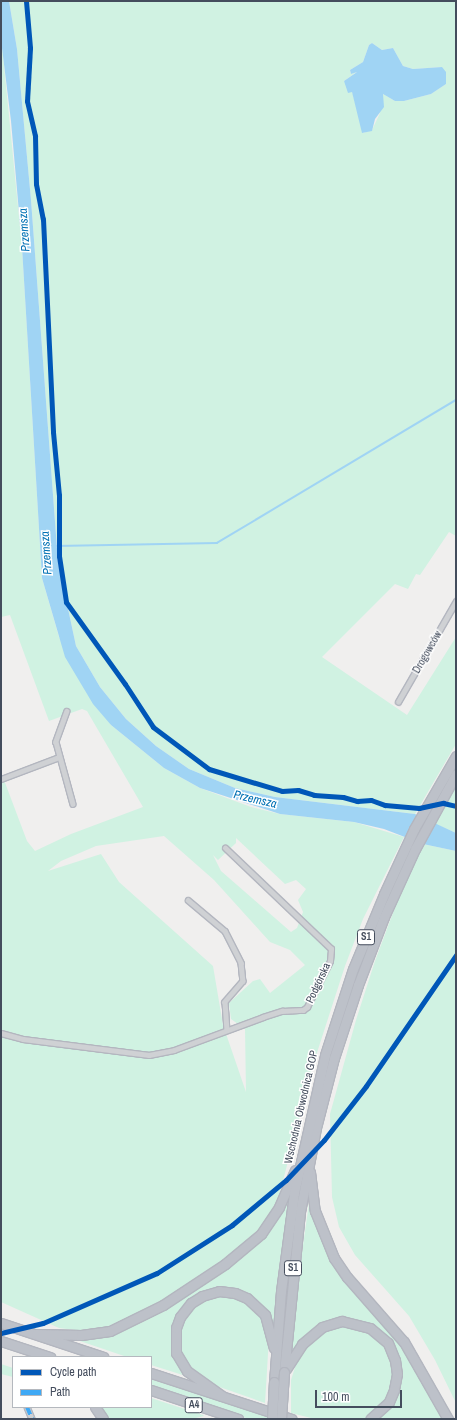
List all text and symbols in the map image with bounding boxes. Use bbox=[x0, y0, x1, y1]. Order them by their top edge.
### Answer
water label: Przemsza bbox=[16, 208, 34, 252]
water label: Przemsza bbox=[38, 531, 56, 575]
street label: Drogowców bbox=[410, 628, 444, 676]
water label: Przemsza bbox=[232, 788, 278, 812]
road number: S1 bbox=[356, 929, 376, 945]
street label: Podgórska bbox=[303, 961, 333, 1005]
street label: Wschodnia Obwodnica GOP bbox=[282, 1049, 320, 1165]
road number: S1 bbox=[283, 1260, 303, 1276]
legend bbox=[12, 1356, 152, 1408]
text: Cycle path bbox=[50, 1364, 97, 1380]
scale bar bbox=[317, 1382, 404, 1408]
text: Path bbox=[50, 1384, 70, 1400]
text: 100 m bbox=[322, 1389, 349, 1405]
road number: A4 bbox=[184, 1397, 204, 1413]

